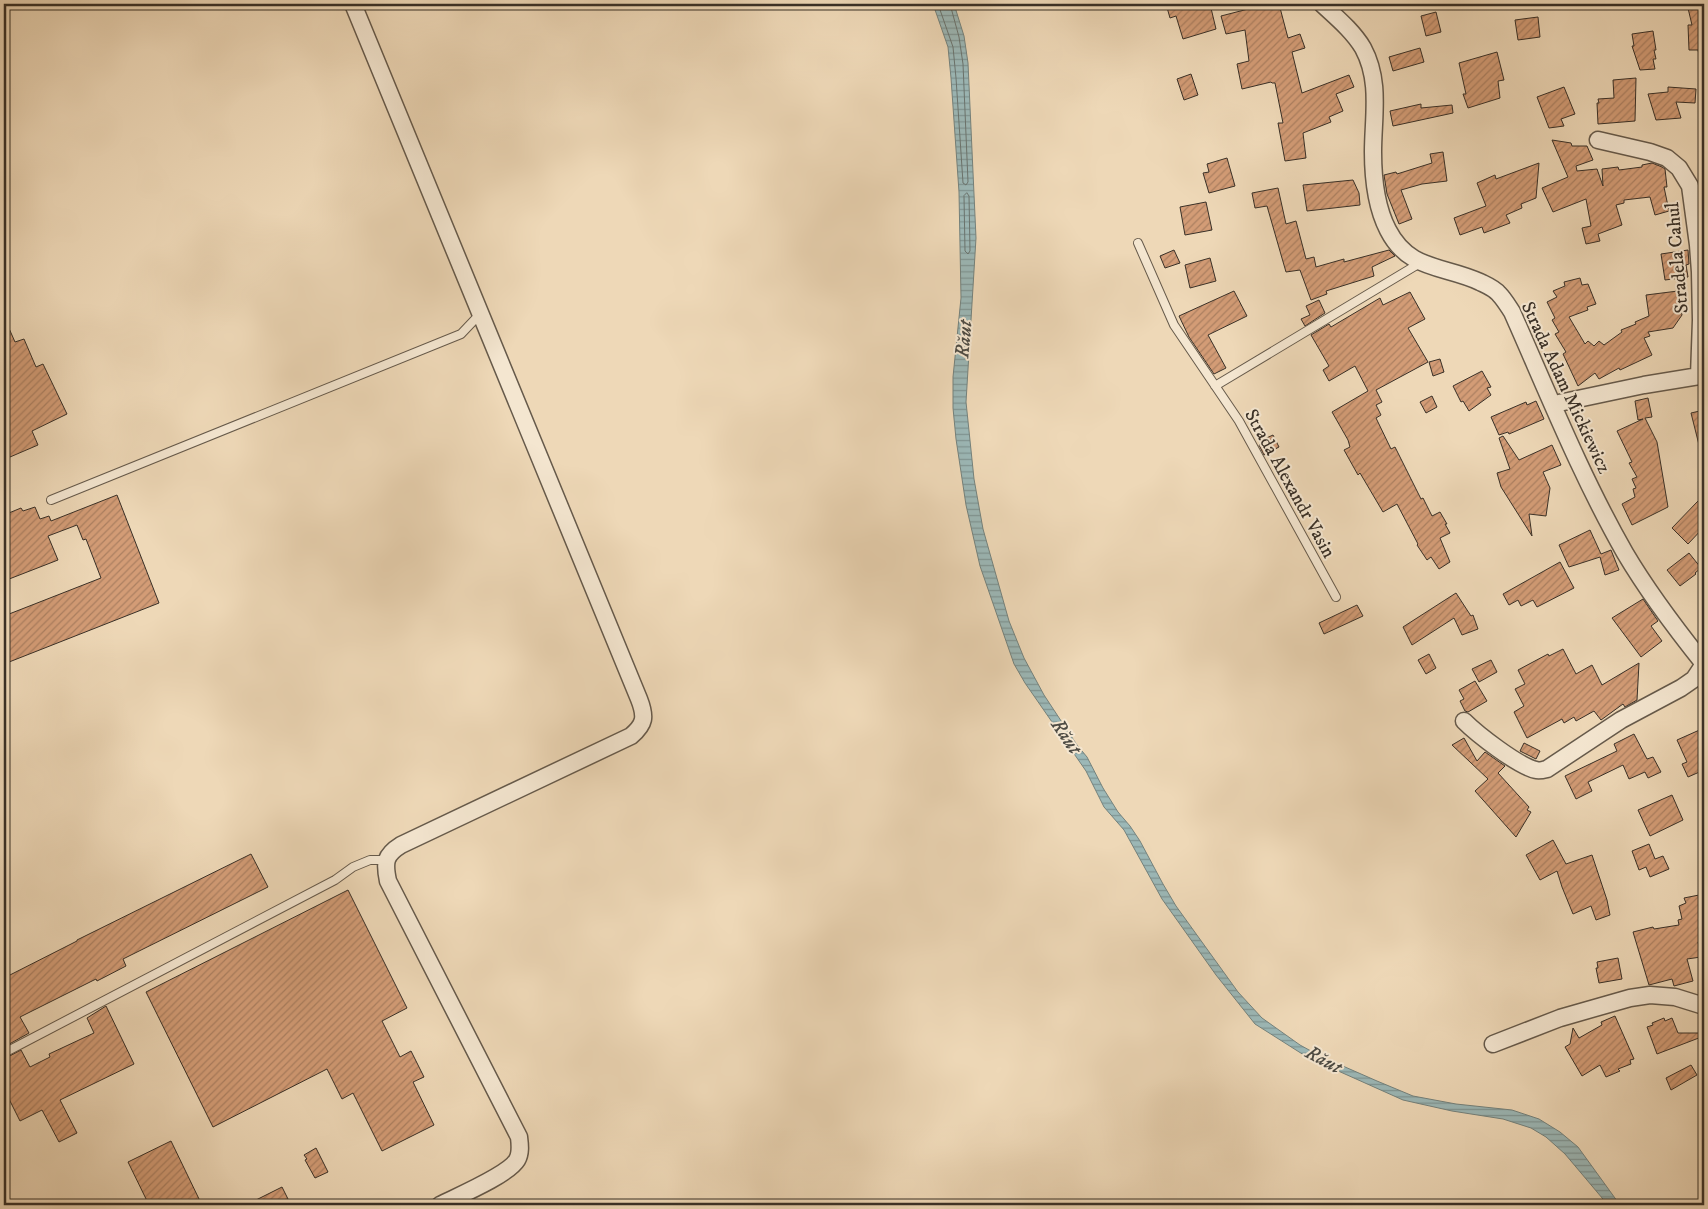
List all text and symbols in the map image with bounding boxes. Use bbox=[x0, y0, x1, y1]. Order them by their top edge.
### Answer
street label: Stradela Cahul bbox=[1661, 201, 1694, 315]
street label: Strada Adam Mickiewicz bbox=[1516, 298, 1616, 477]
water label: Răut bbox=[950, 317, 979, 360]
street label: Strada Alexandr Vasin bbox=[1239, 405, 1340, 562]
water label: Răut bbox=[1044, 713, 1088, 761]
water label: Răut bbox=[1300, 1040, 1348, 1081]

